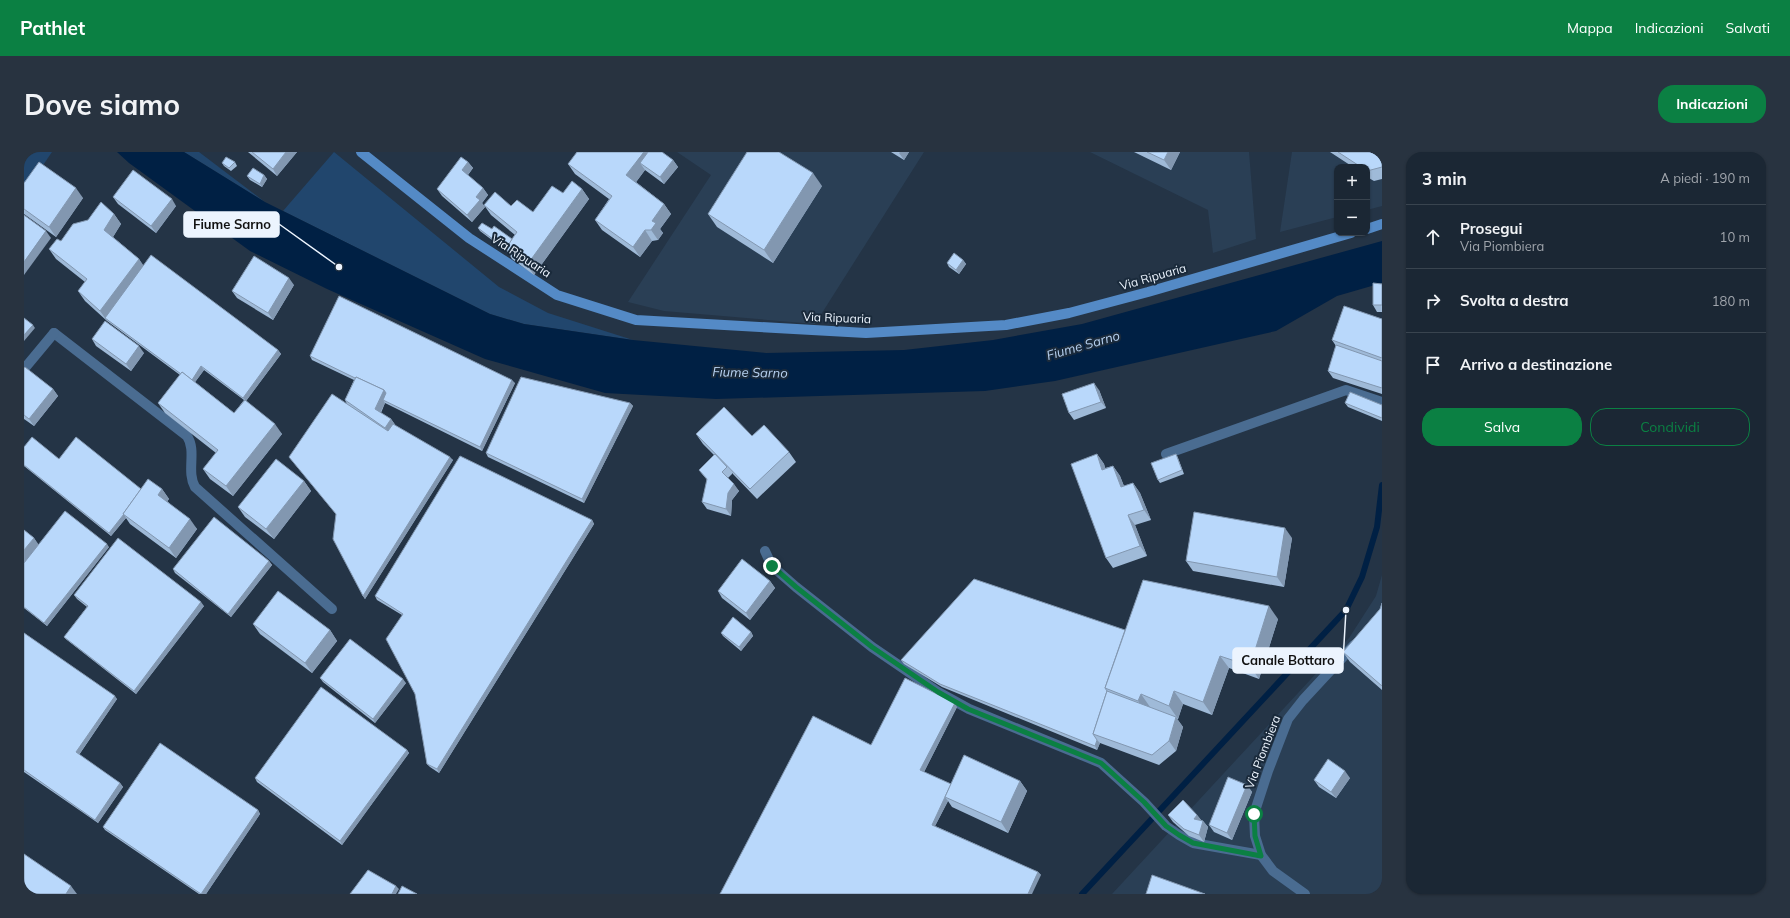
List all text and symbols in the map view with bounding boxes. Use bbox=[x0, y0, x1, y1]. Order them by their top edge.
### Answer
text: Pathlet bbox=[20, 16, 85, 40]
text: Mappa bbox=[1567, 19, 1613, 37]
text: Indicazioni bbox=[1635, 19, 1704, 37]
text: Salvati bbox=[1726, 19, 1770, 37]
button: Indicazioni bbox=[1658, 85, 1766, 123]
text: Dove siamo bbox=[24, 87, 180, 122]
map controls bbox=[1334, 164, 1370, 236]
button: + bbox=[1334, 164, 1370, 200]
text: 3 min bbox=[1422, 168, 1467, 189]
text: A piedi · 190 m bbox=[1660, 170, 1750, 186]
button: − bbox=[1334, 200, 1370, 236]
callout: Fiume Sarno bbox=[184, 212, 279, 237]
text: Fiume Sarno bbox=[193, 216, 271, 232]
text: Prosegui bbox=[1460, 219, 1522, 238]
icon: ahead bbox=[1422, 226, 1444, 248]
text: 10 m bbox=[1720, 229, 1750, 245]
street label: Via Ripuaria bbox=[488, 231, 554, 281]
text: Via Piombiera bbox=[1460, 238, 1544, 254]
street label: Via Ripuaria bbox=[1118, 260, 1188, 293]
icon: right bbox=[1422, 290, 1444, 312]
text: Svolta a destra bbox=[1460, 291, 1569, 310]
text: 180 m bbox=[1712, 293, 1750, 309]
street label: Via Ripuaria bbox=[803, 309, 871, 326]
water label: Fiume Sarno bbox=[1045, 327, 1121, 363]
icon: arrive bbox=[1422, 354, 1444, 376]
text: Arrivo a destinazione bbox=[1460, 355, 1612, 374]
water label: Fiume Sarno bbox=[712, 363, 788, 381]
button: Salva bbox=[1422, 408, 1582, 446]
button: Condividi bbox=[1590, 408, 1750, 446]
route end bbox=[763, 557, 781, 575]
callout: Canale Bottaro bbox=[1233, 648, 1343, 673]
text: Canale Bottaro bbox=[1241, 652, 1335, 668]
street label: Via Piombiera bbox=[1242, 713, 1283, 791]
route start bbox=[1245, 805, 1263, 823]

